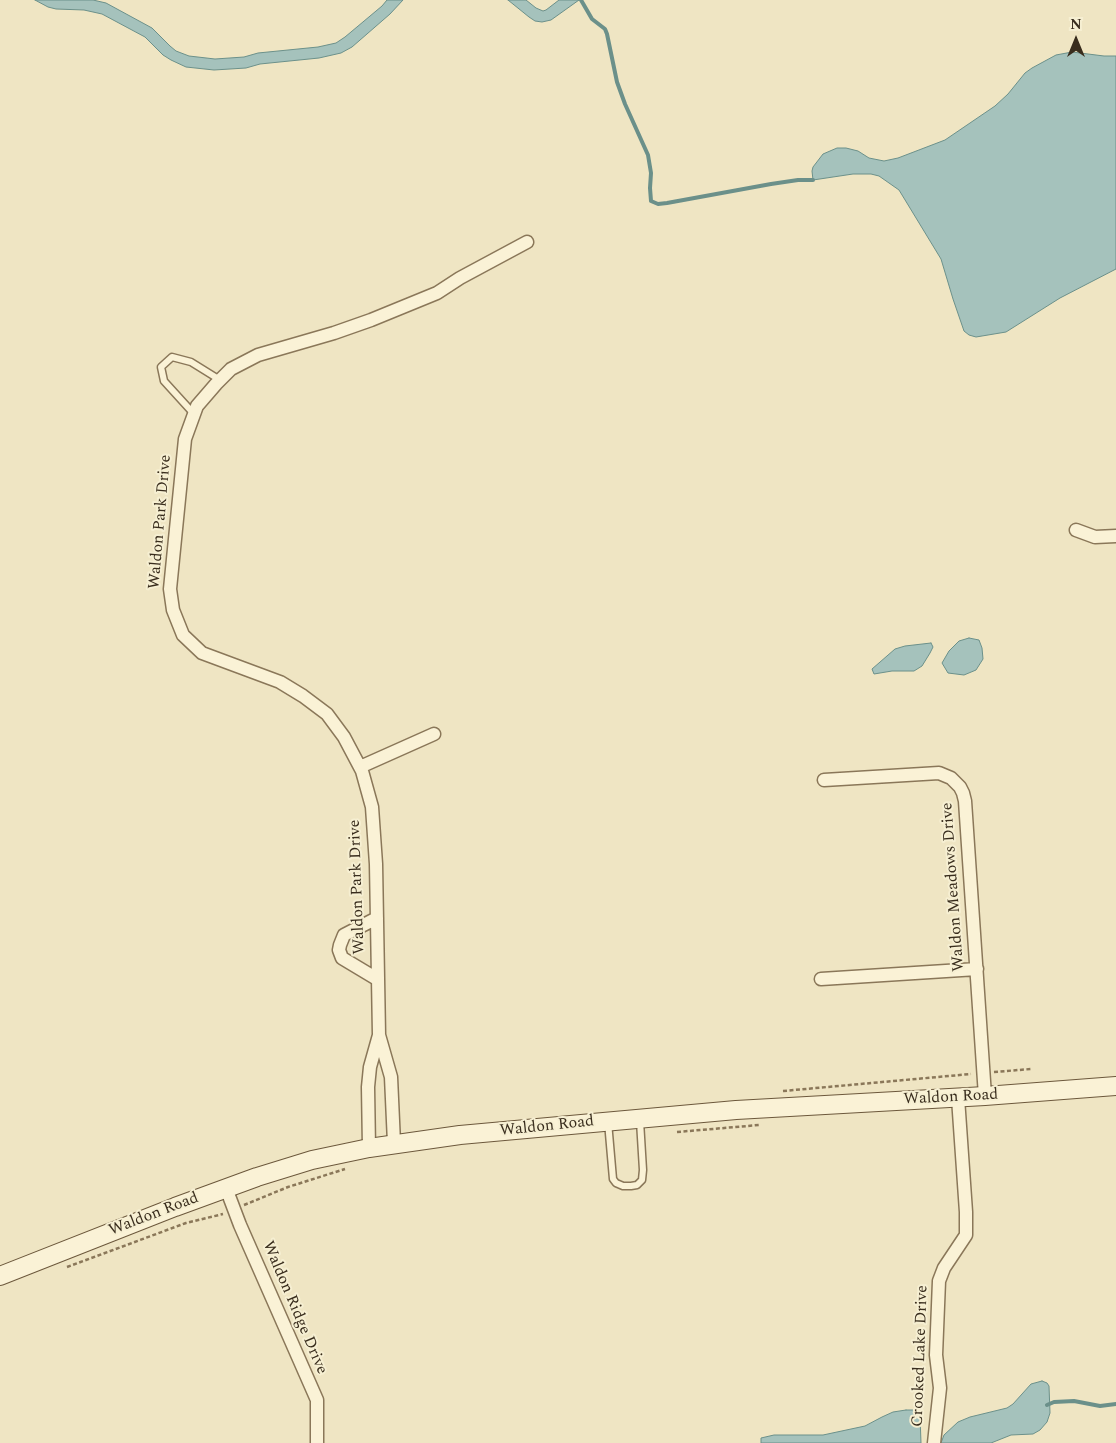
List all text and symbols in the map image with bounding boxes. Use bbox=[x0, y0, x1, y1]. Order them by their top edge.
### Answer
text: N bbox=[1070, 14, 1082, 35]
north arrow bbox=[1051, 15, 1101, 65]
street label: Waldon Park Drive bbox=[146, 454, 176, 590]
street label: Waldon Meadows Drive bbox=[939, 802, 969, 972]
street label: Waldon Park Drive bbox=[346, 819, 370, 955]
street label: Waldon Road bbox=[903, 1086, 999, 1110]
street label: Waldon Road bbox=[499, 1112, 595, 1142]
street label: Waldon Road bbox=[106, 1189, 202, 1241]
street label: Waldon Ridge Drive bbox=[257, 1239, 331, 1377]
street label: Crooked Lake Drive bbox=[909, 1285, 933, 1427]

